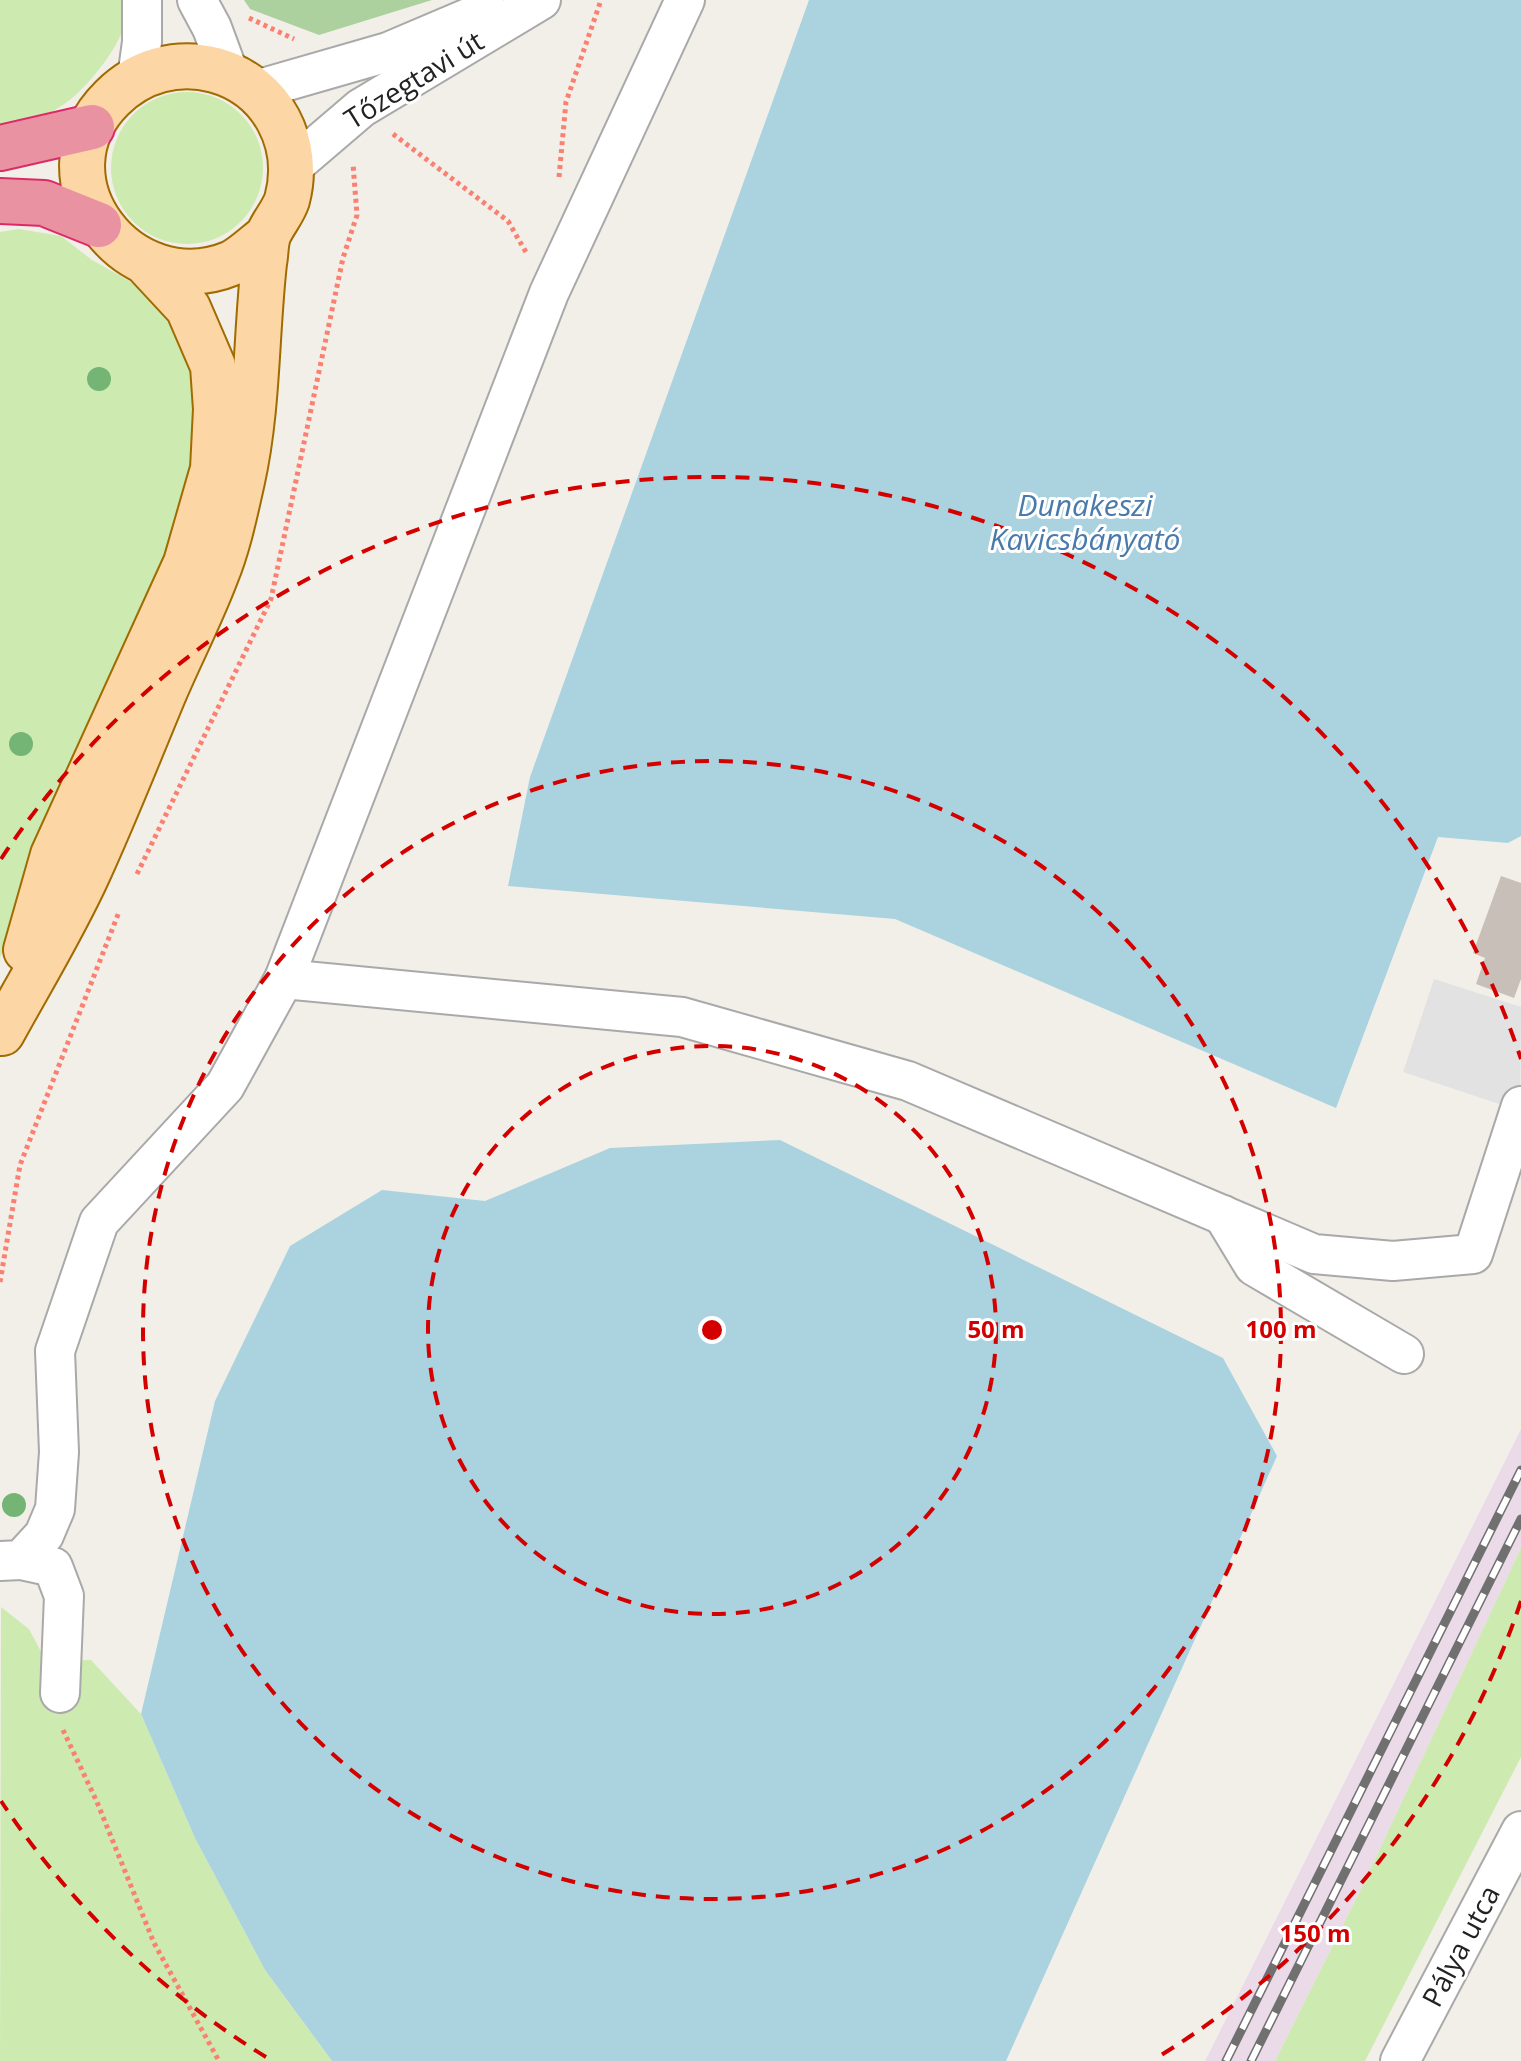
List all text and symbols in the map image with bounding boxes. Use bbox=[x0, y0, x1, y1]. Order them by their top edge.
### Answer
street label: Tőzegtavi út bbox=[337, 21, 490, 137]
water label: Dunakeszi Kavicsbányató bbox=[990, 484, 1180, 559]
text: 50 m bbox=[967, 1312, 1025, 1345]
text: 100 m bbox=[1246, 1312, 1316, 1345]
centre of rings bbox=[698, 1316, 726, 1344]
street label: Pálya utca bbox=[1412, 1878, 1508, 2013]
text: 150 m bbox=[1280, 1916, 1350, 1949]

